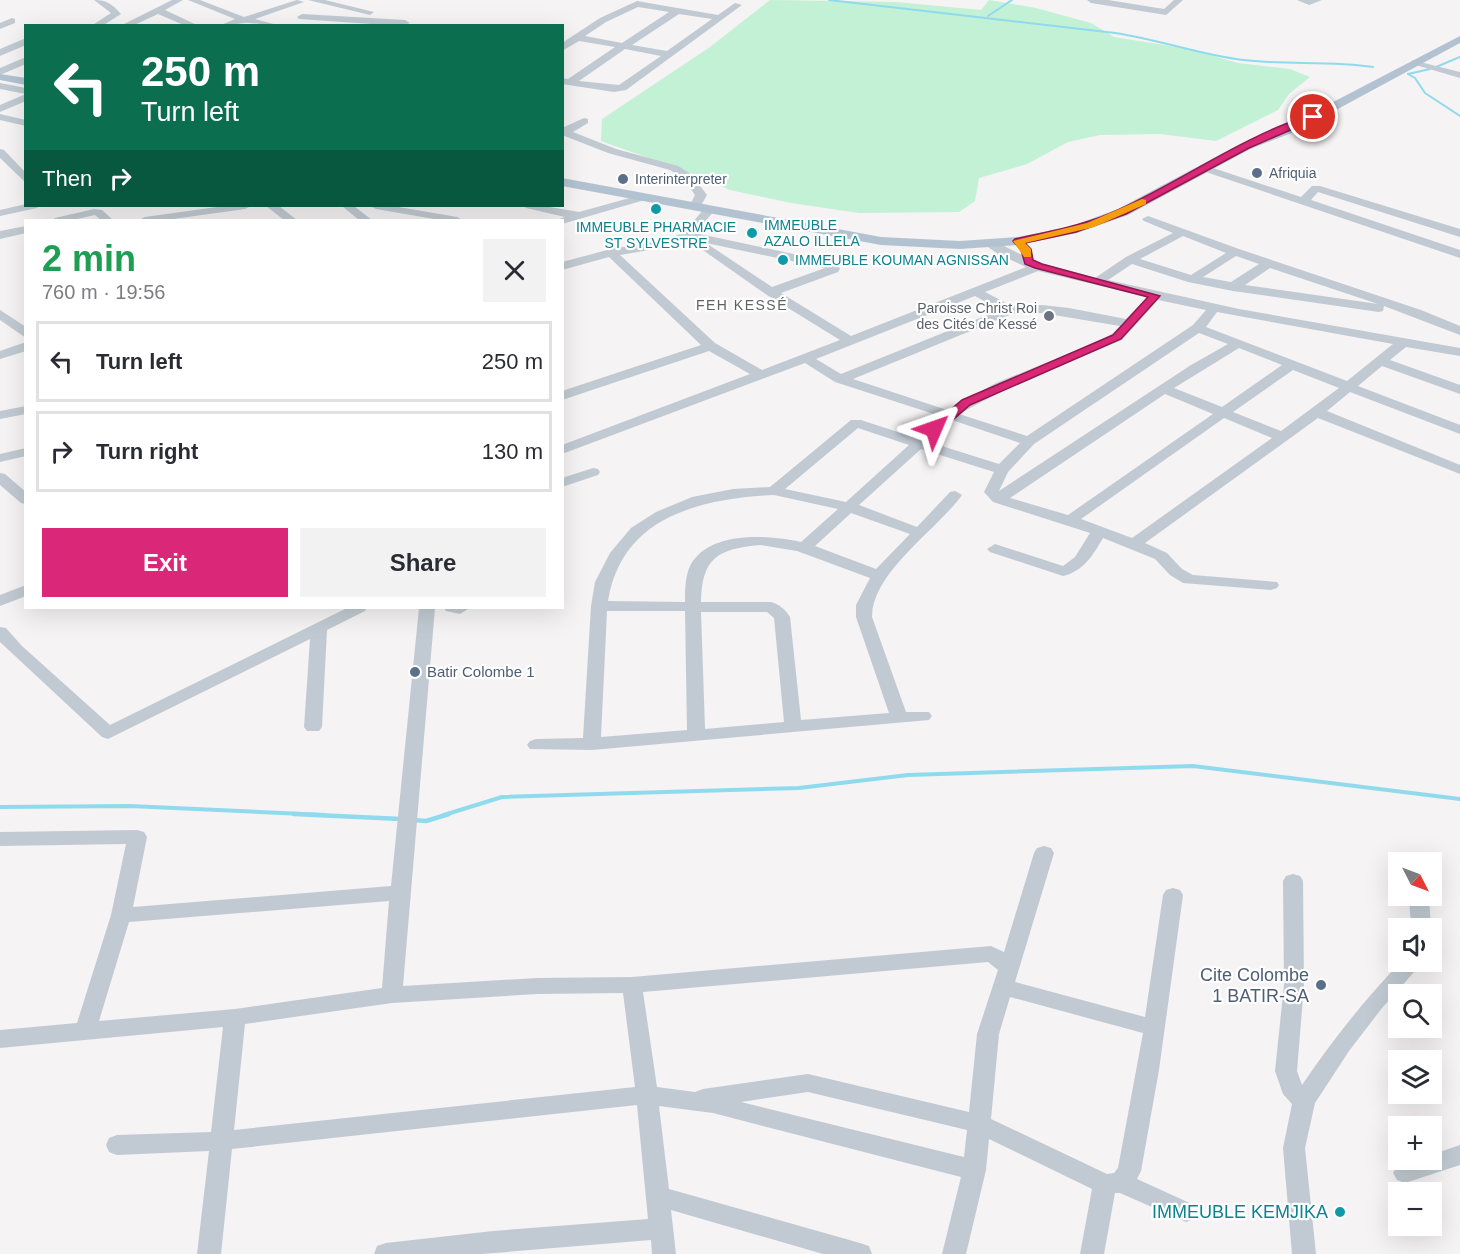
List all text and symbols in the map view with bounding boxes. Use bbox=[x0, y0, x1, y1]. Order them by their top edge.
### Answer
icon: left bbox=[42, 48, 120, 126]
text: 250 m bbox=[141, 48, 260, 95]
pin bbox=[1287, 91, 1338, 142]
text: Turn left bbox=[141, 97, 239, 127]
icon: arrive bbox=[1296, 100, 1329, 133]
icon: right bbox=[104, 162, 137, 195]
place label: Afriquia bbox=[1269, 165, 1317, 181]
text: Then bbox=[42, 166, 92, 191]
marker: Afriquia bbox=[1250, 166, 1264, 180]
place label: Interinterpreter bbox=[635, 171, 727, 187]
marker: Interinterpreter bbox=[616, 172, 630, 186]
marker: IMMEUBLE PHARMACIE ST SYLVESTRE bbox=[649, 202, 663, 216]
place label: IMMEUBLE AZALO ILLELA bbox=[764, 217, 860, 249]
place label: IMMEUBLE PHARMACIE ST SYLVESTRE bbox=[576, 219, 736, 251]
marker: IMMEUBLE AZALO ILLELA bbox=[745, 226, 759, 240]
text: 2 min bbox=[42, 238, 136, 279]
button: close bbox=[483, 239, 546, 302]
place label: IMMEUBLE KOUMAN AGNISSAN bbox=[795, 252, 1009, 268]
marker: IMMEUBLE KOUMAN AGNISSAN bbox=[776, 253, 790, 267]
text: 760 m · 19:56 bbox=[42, 281, 165, 303]
district label: FEH KESSÉ bbox=[696, 297, 788, 313]
place label: Paroisse Christ Roi des Cités de Kessé bbox=[916, 300, 1037, 332]
marker: Paroisse Christ Roi des Cités de Kessé bbox=[1042, 309, 1056, 323]
icon: left bbox=[45, 345, 78, 378]
text: Turn left bbox=[96, 349, 182, 374]
text: 250 m bbox=[482, 349, 543, 374]
position arrow bbox=[902, 397, 966, 461]
icon: right bbox=[45, 435, 78, 468]
text: Turn right bbox=[96, 439, 198, 464]
text: 130 m bbox=[482, 439, 543, 464]
button: Exit bbox=[42, 528, 288, 597]
button: Share bbox=[300, 528, 546, 597]
place label: Batir Colombe 1 bbox=[427, 663, 535, 680]
marker: Batir Colombe 1 bbox=[408, 665, 422, 679]
north arrow bbox=[1388, 852, 1442, 906]
map controls bbox=[1388, 852, 1442, 1236]
button: sound bbox=[1388, 918, 1442, 972]
place label: Cite Colombe 1 BATIR-SA bbox=[1200, 965, 1309, 1006]
marker: Cite Colombe 1 BATIR-SA bbox=[1314, 978, 1328, 992]
button: search bbox=[1388, 984, 1442, 1038]
button: layers bbox=[1388, 1050, 1442, 1104]
button: + bbox=[1388, 1116, 1442, 1170]
button: − bbox=[1388, 1182, 1442, 1236]
place label: IMMEUBLE KEMJIKA bbox=[1152, 1202, 1328, 1222]
marker: IMMEUBLE KEMJIKA bbox=[1333, 1205, 1347, 1219]

